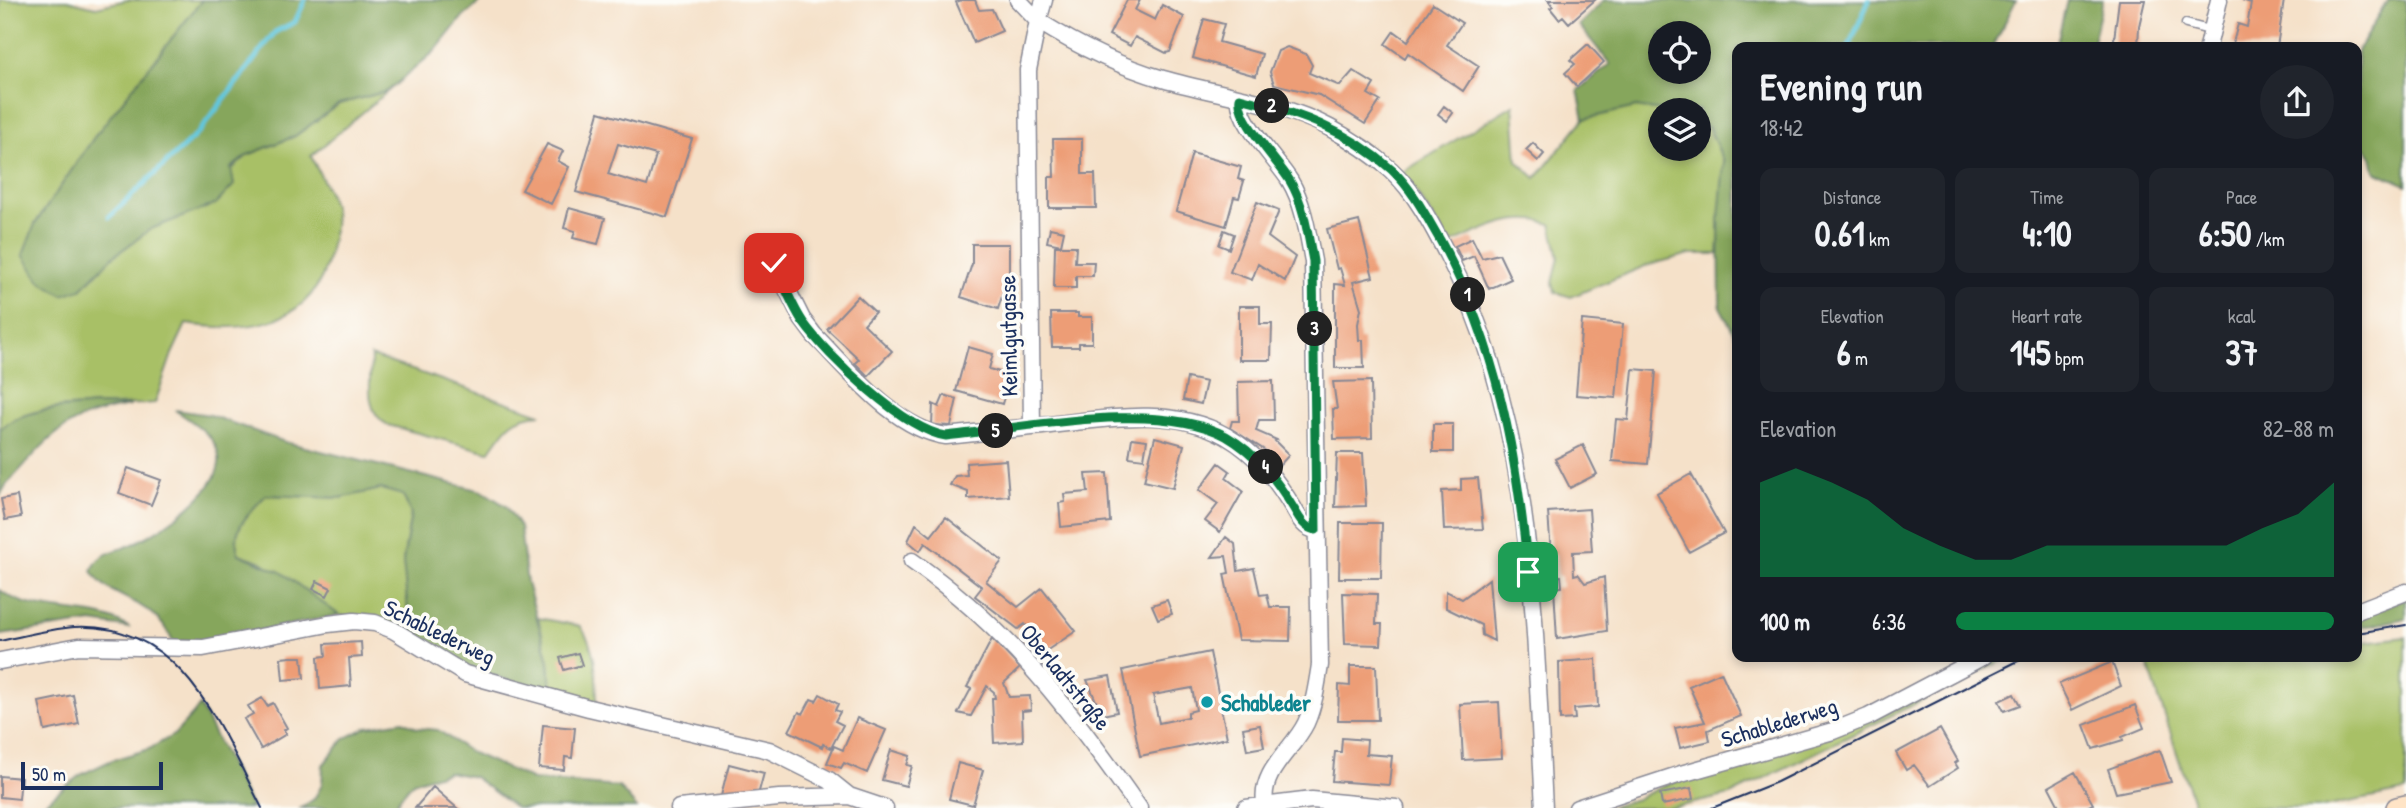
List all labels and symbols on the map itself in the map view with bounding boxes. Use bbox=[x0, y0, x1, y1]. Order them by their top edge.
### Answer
pin: 2 bbox=[1254, 88, 1290, 124]
pin bbox=[744, 233, 804, 293]
street label: Keimlgutgasse bbox=[991, 275, 1025, 397]
pin: 1 bbox=[1450, 278, 1486, 312]
pin: 3 bbox=[1298, 312, 1332, 346]
pin: 5 bbox=[978, 414, 1014, 448]
pin: 4 bbox=[1248, 449, 1284, 484]
pin bbox=[1498, 542, 1558, 602]
street label: Schablederweg bbox=[379, 592, 501, 672]
street label: Oberladtstraße bbox=[1014, 617, 1118, 737]
place label: Schableder bbox=[1221, 687, 1311, 718]
street label: Schablederweg bbox=[1717, 690, 1841, 754]
marker: Schableder bbox=[1199, 694, 1215, 710]
scale bar bbox=[21, 759, 163, 791]

